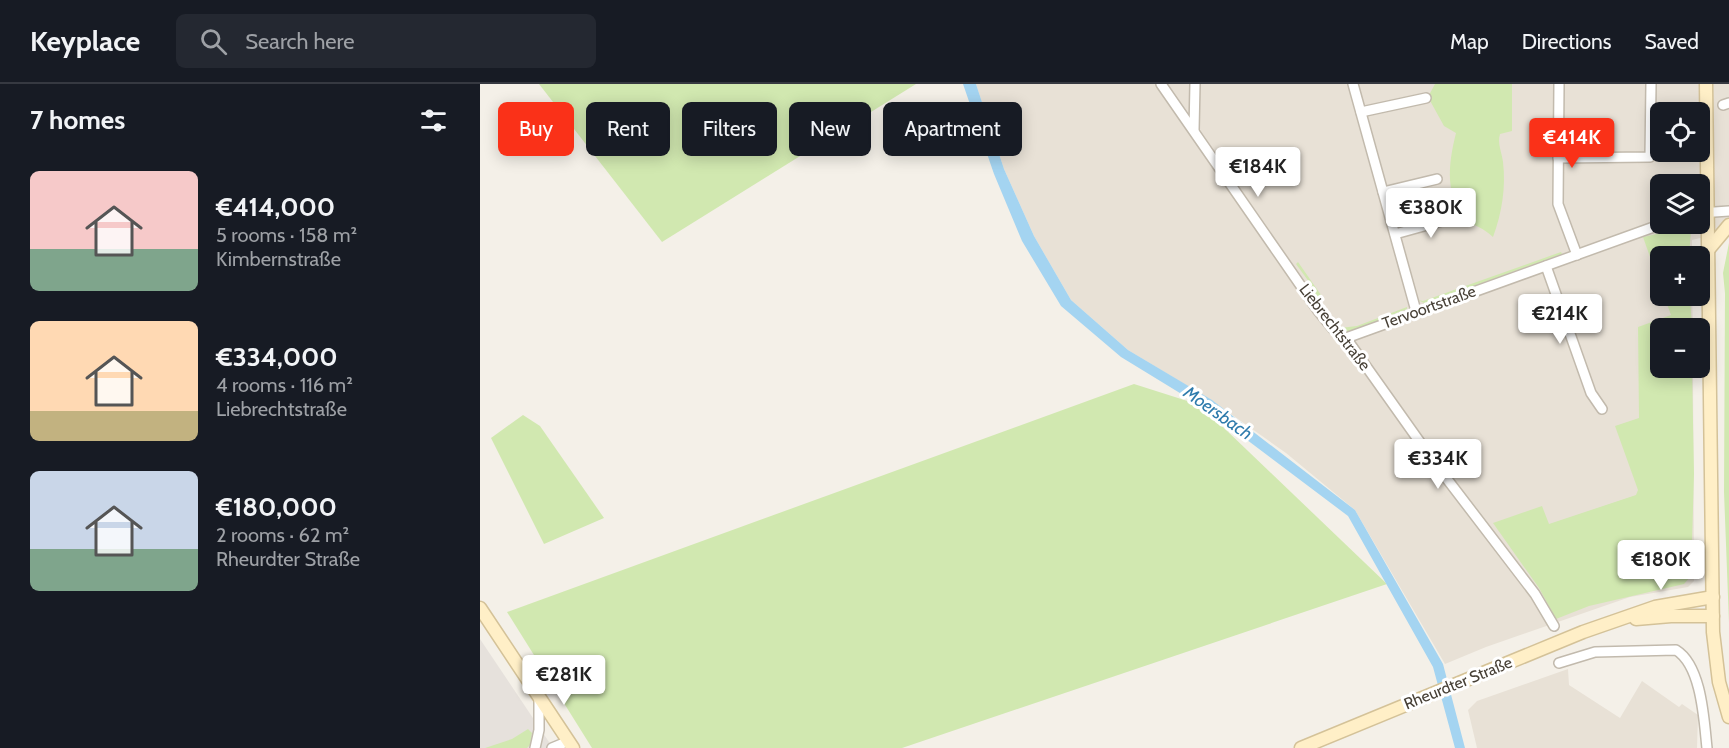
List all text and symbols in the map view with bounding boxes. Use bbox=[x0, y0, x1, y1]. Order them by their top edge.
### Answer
search box bbox=[176, 14, 596, 68]
text: Keyplace bbox=[30, 24, 140, 58]
icon: search bbox=[197, 25, 230, 58]
text: Search here bbox=[245, 28, 355, 55]
text: Map bbox=[1450, 29, 1489, 54]
text: Directions bbox=[1522, 29, 1611, 54]
text: Saved bbox=[1644, 29, 1699, 54]
chip: Buy bbox=[498, 102, 574, 156]
chip: Rent bbox=[586, 102, 670, 156]
chip: Filters bbox=[682, 102, 777, 156]
chip: New bbox=[789, 102, 871, 156]
chip: Apartment bbox=[883, 102, 1022, 156]
map controls bbox=[1650, 102, 1710, 378]
button: locate bbox=[1650, 102, 1710, 162]
text: 7 homes bbox=[30, 104, 125, 136]
icon: filters bbox=[417, 104, 450, 137]
pin: €414K bbox=[1530, 118, 1614, 169]
text: €414K bbox=[1543, 125, 1601, 149]
pin: €184K bbox=[1216, 147, 1300, 198]
text: €184K bbox=[1229, 154, 1287, 178]
button: layers bbox=[1650, 174, 1710, 234]
pin: €380K bbox=[1389, 188, 1473, 239]
text: €414,000 bbox=[216, 191, 335, 223]
icon: home bbox=[78, 195, 150, 267]
text: €380K bbox=[1400, 195, 1462, 219]
text: 5 rooms · 158 m² bbox=[216, 223, 357, 247]
button: + bbox=[1650, 246, 1710, 306]
text: Kimbernstraße bbox=[216, 247, 341, 271]
street label: Liebrechtstraße bbox=[1295, 280, 1375, 374]
street label: Tervoortstraße bbox=[1380, 281, 1478, 333]
pin: €214K bbox=[1518, 294, 1602, 345]
text: €214K bbox=[1532, 301, 1588, 325]
button: − bbox=[1650, 318, 1710, 378]
text: €334,000 bbox=[216, 341, 338, 373]
icon: home bbox=[78, 345, 150, 417]
text: 4 rooms · 116 m² bbox=[216, 373, 353, 397]
water label: Moersbach bbox=[1179, 381, 1257, 445]
text: Liebrechtstraße bbox=[216, 397, 347, 421]
pin: €334K bbox=[1396, 439, 1480, 490]
text: €334K bbox=[1408, 446, 1468, 470]
text: €180,000 bbox=[216, 491, 337, 523]
icon: home bbox=[78, 495, 150, 567]
text: 2 rooms · 62 m² bbox=[216, 523, 349, 547]
pin: €180K bbox=[1619, 540, 1703, 591]
text: Rheurdter Straße bbox=[216, 547, 360, 571]
text: €180K bbox=[1632, 547, 1690, 571]
street label: Rheurdter Straße bbox=[1401, 653, 1515, 713]
pin: €281K bbox=[522, 655, 606, 706]
text: €281K bbox=[536, 662, 592, 686]

